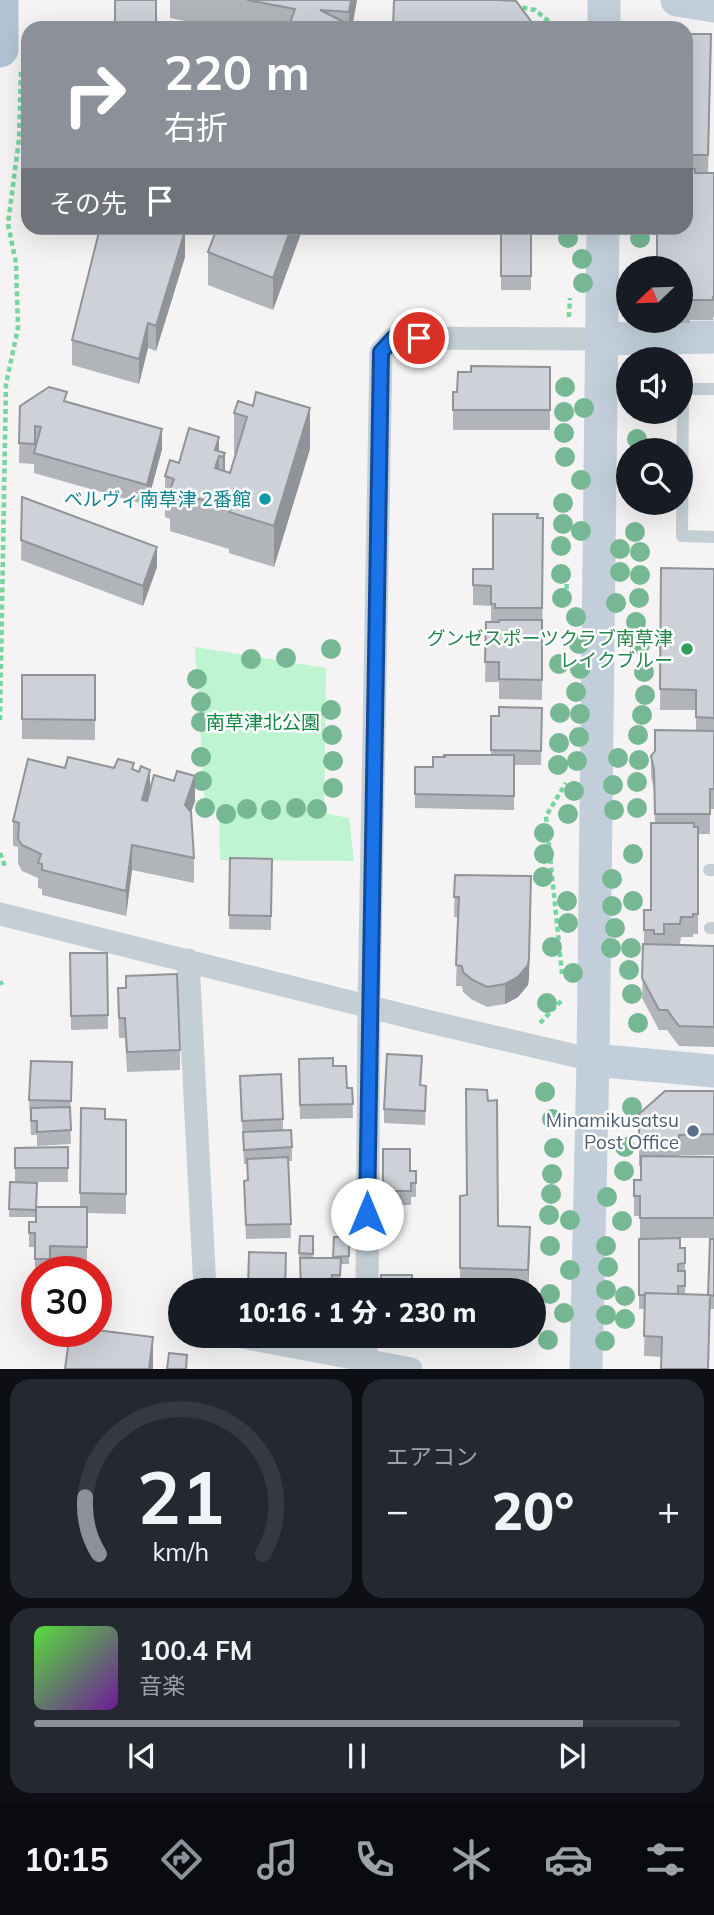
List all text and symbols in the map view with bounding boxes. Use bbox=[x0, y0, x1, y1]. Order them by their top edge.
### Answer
text: 220 m bbox=[164, 41, 310, 102]
icon: right bbox=[49, 49, 140, 140]
text: 右折 bbox=[164, 107, 228, 147]
icon: arrive bbox=[141, 182, 179, 220]
text: その先 bbox=[49, 187, 127, 220]
north arrow bbox=[616, 256, 693, 332]
map controls bbox=[616, 256, 693, 515]
pin bbox=[389, 308, 449, 368]
icon: arrive bbox=[400, 319, 438, 357]
button: sound bbox=[616, 347, 693, 424]
button: search bbox=[616, 438, 693, 515]
place label: ベルヴィ南草津 2番館 bbox=[64, 487, 251, 511]
marker: ベルヴィ南草津 2番館 bbox=[257, 491, 273, 507]
place label: グンゼスポーツクラブ南草津 レイクブルー bbox=[426, 626, 673, 672]
marker: グンゼスポーツクラブ南草津 レイクブルー bbox=[679, 641, 695, 657]
park label: 南草津北公園 bbox=[206, 710, 320, 734]
place label: Minamikusatsu Post Office bbox=[546, 1108, 679, 1154]
marker: Minamikusatsu Post Office bbox=[685, 1123, 701, 1139]
position arrow bbox=[330, 1177, 404, 1251]
speed limit sign: 30 bbox=[21, 1256, 112, 1347]
text: 10:16 · 1 分 · 230 m bbox=[238, 1296, 476, 1329]
text: エアコン bbox=[386, 1442, 478, 1471]
text: 21 bbox=[137, 1452, 225, 1543]
text: 20° bbox=[492, 1478, 574, 1543]
text: − bbox=[386, 1486, 409, 1534]
text: + bbox=[657, 1486, 680, 1534]
text: km/h bbox=[153, 1536, 209, 1567]
text: 100.4 FM bbox=[139, 1634, 252, 1667]
text: 音楽 bbox=[139, 1671, 185, 1700]
icon: previous bbox=[123, 1737, 161, 1775]
icon: pause bbox=[338, 1737, 376, 1775]
icon: next bbox=[553, 1737, 591, 1775]
icon: directions bbox=[157, 1835, 206, 1884]
icon: music bbox=[253, 1835, 302, 1884]
icon: phone bbox=[350, 1835, 399, 1884]
icon: climate bbox=[447, 1835, 496, 1884]
icon: car bbox=[544, 1835, 593, 1884]
icon: filters bbox=[641, 1835, 690, 1884]
text: 10:15 bbox=[24, 1839, 109, 1879]

